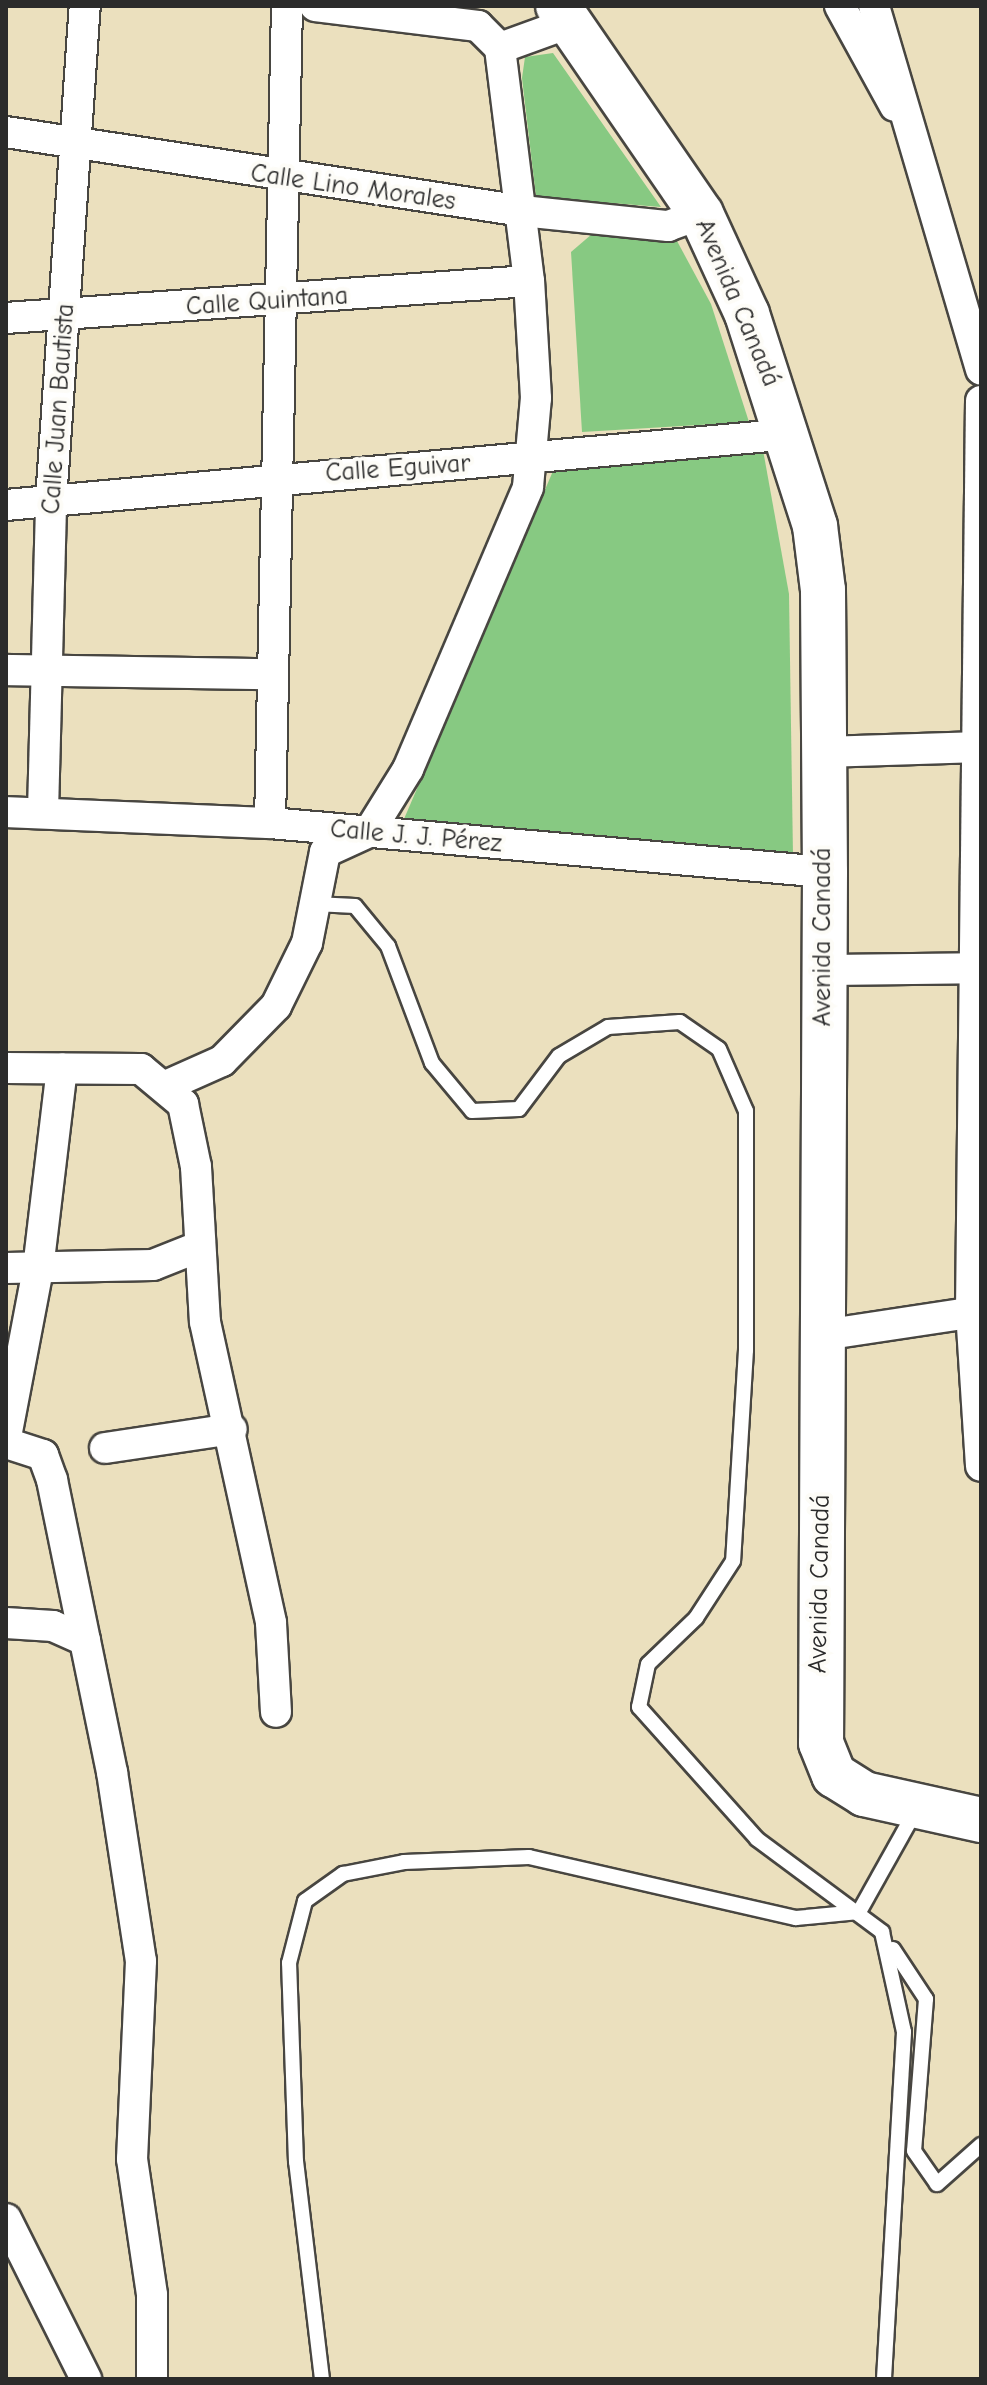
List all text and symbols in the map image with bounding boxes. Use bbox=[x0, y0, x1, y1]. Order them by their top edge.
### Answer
street label: Calle Lino Morales bbox=[249, 158, 457, 218]
street label: Avenida Canadá bbox=[688, 215, 786, 391]
street label: Calle Quintana bbox=[185, 281, 349, 323]
street label: Calle Juan Bautista bbox=[36, 303, 82, 515]
street label: Calle Eguivar bbox=[324, 448, 472, 490]
street label: Calle J. J. Pérez bbox=[329, 814, 503, 860]
street label: Avenida Canadá bbox=[807, 847, 839, 1027]
street label: Avenida Canadá bbox=[803, 1494, 837, 1674]

